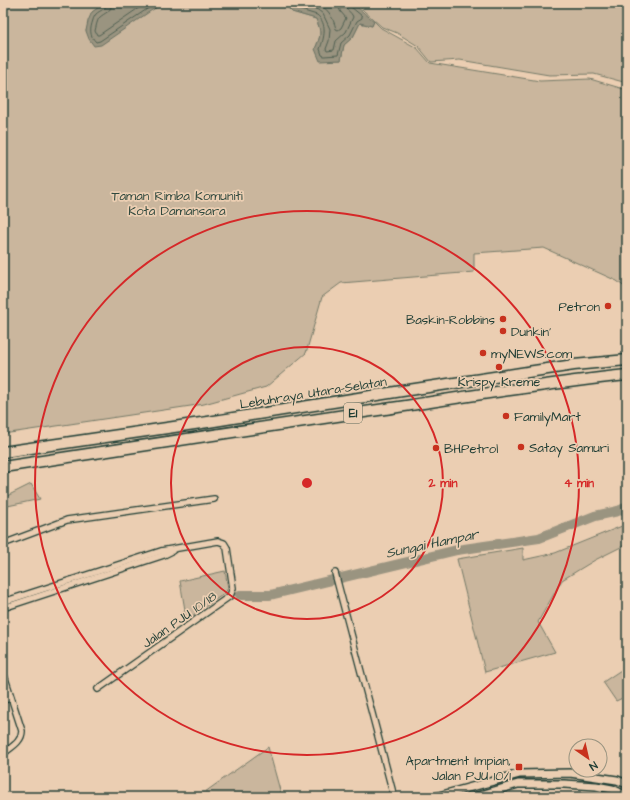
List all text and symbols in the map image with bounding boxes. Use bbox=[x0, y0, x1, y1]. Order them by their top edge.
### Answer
park label: Taman Rimba Komuniti Kota Damansara bbox=[111, 187, 243, 220]
place label: Petron bbox=[558, 298, 600, 316]
marker: Petron bbox=[603, 301, 613, 311]
place label: Baskin-Robbins bbox=[406, 311, 495, 329]
marker: Baskin-Robbins bbox=[498, 314, 508, 324]
place label: Dunkin' bbox=[511, 323, 551, 341]
marker: Dunkin' bbox=[498, 326, 508, 336]
place label: myNEWS.com bbox=[491, 345, 573, 364]
marker: myNEWS.com bbox=[478, 348, 488, 358]
marker: Krispy Kreme bbox=[494, 362, 504, 372]
street label: Lebuhraya Utara–Selatan bbox=[238, 372, 389, 414]
place label: Krispy Kreme bbox=[458, 373, 540, 392]
road number: E1 bbox=[344, 403, 362, 423]
place label: FamilyMart bbox=[514, 408, 581, 427]
marker: FamilyMart bbox=[501, 411, 511, 421]
place label: Satay Samuri bbox=[529, 439, 609, 458]
place label: BHPetrol bbox=[444, 440, 498, 458]
marker: Satay Samuri bbox=[516, 442, 526, 452]
marker: BHPetrol bbox=[431, 443, 441, 453]
text: 2 min bbox=[428, 475, 457, 492]
text: 4 min bbox=[564, 475, 594, 492]
centre of rings bbox=[300, 476, 314, 490]
water label: Sungai Hampar bbox=[384, 524, 482, 564]
street label: Jalan PJU 10/18 bbox=[139, 587, 221, 652]
north arrow bbox=[568, 738, 608, 778]
place label: Apartment Impian, Jalan PJU 10/1 bbox=[406, 752, 511, 785]
text: N bbox=[586, 758, 600, 774]
marker: Apartment Impian, Jalan PJU 10/1 bbox=[514, 762, 524, 772]

